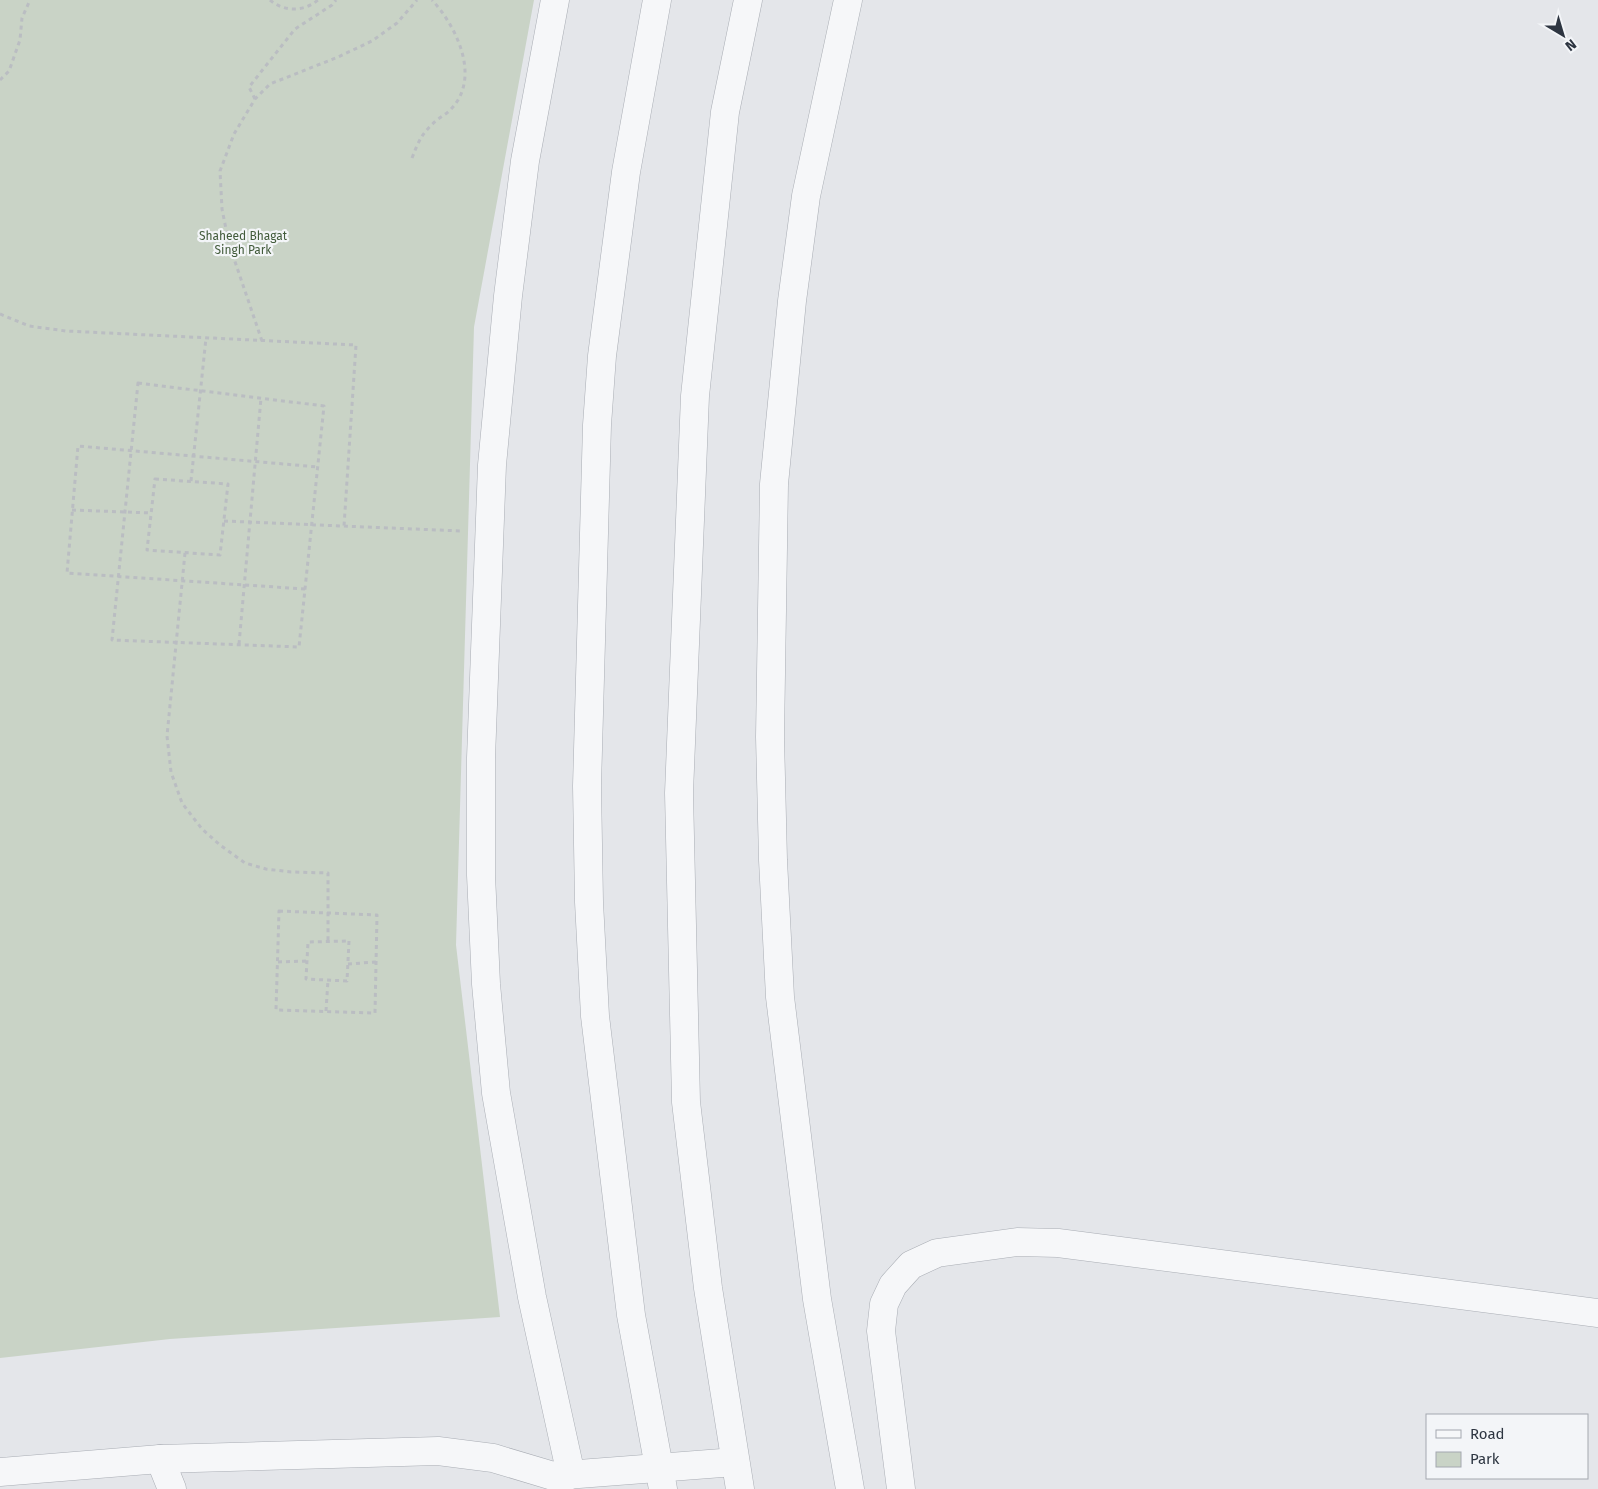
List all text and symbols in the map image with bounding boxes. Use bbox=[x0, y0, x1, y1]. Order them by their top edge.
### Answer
north arrow bbox=[1538, 10, 1588, 60]
text: N bbox=[1562, 35, 1580, 54]
park label: Shaheed Bhagat Singh Park bbox=[199, 229, 288, 257]
legend bbox=[1426, 1414, 1588, 1479]
text: Road bbox=[1470, 1425, 1505, 1443]
text: Park bbox=[1470, 1450, 1500, 1468]

